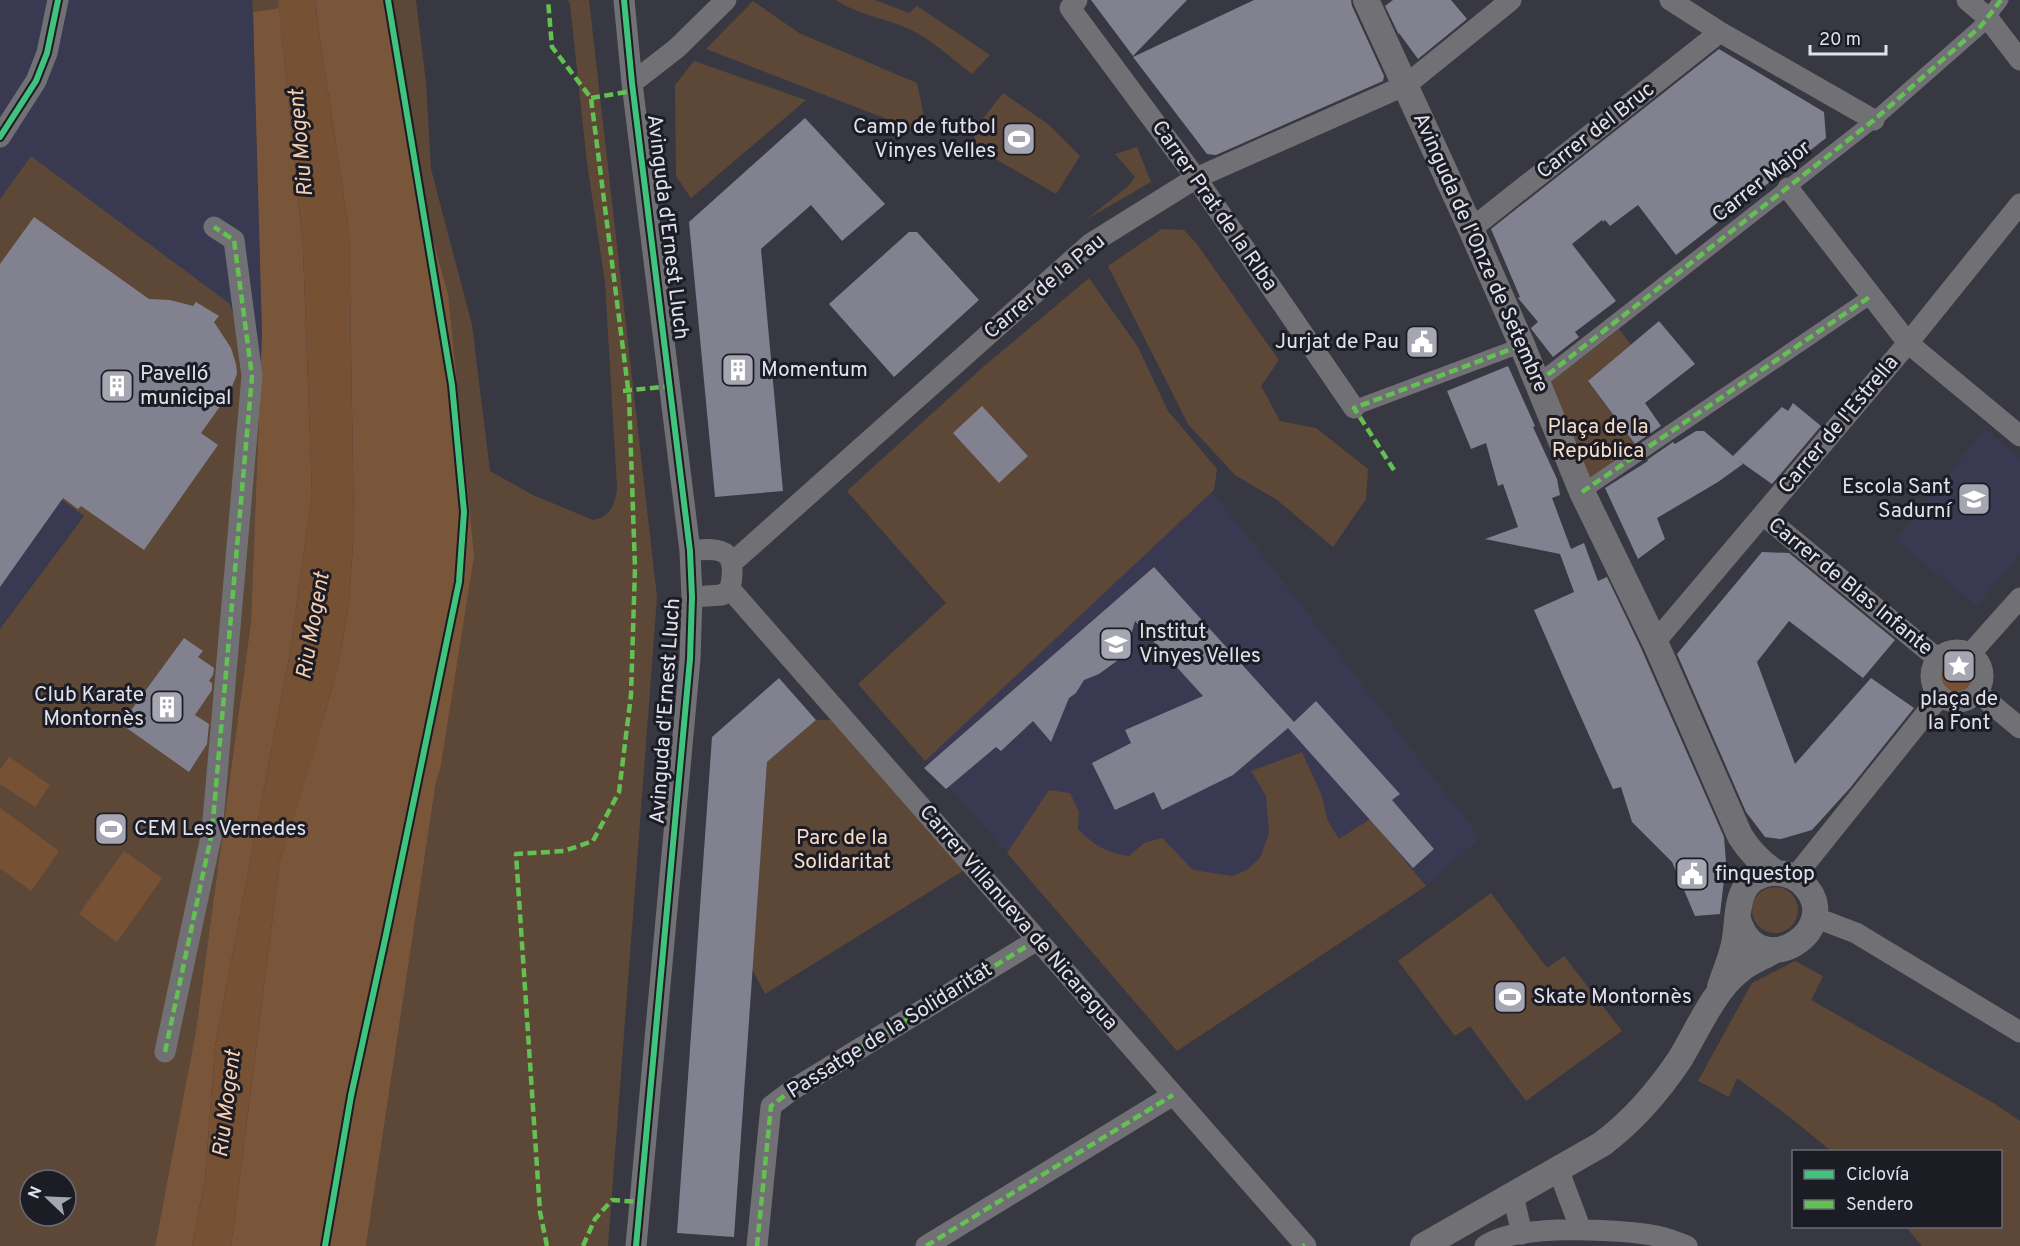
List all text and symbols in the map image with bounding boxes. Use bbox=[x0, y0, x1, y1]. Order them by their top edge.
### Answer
scale bar bbox=[1810, 18, 1886, 56]
text: 20 m bbox=[1819, 29, 1861, 52]
street label: Carrer del Bruc bbox=[1531, 76, 1661, 186]
water label: Riu Mogent bbox=[284, 87, 320, 198]
street label: Avinguda de l'Onze de Setembre bbox=[1406, 109, 1554, 397]
street label: Avinguda d'Ernest Lluch bbox=[640, 113, 694, 341]
place label: Camp de futbol Vinyes Velles bbox=[853, 114, 996, 165]
street label: Carrer Prat de la RIba bbox=[1145, 115, 1283, 297]
sports icon: Camp de futbol Vinyes Velles bbox=[1001, 121, 1037, 157]
street label: Carrer Major bbox=[1707, 135, 1817, 229]
street label: Carrer de la Pau bbox=[979, 228, 1111, 346]
public building icon: Jurjat de Pau bbox=[1404, 324, 1440, 360]
place label: Jurjat de Pau bbox=[1275, 329, 1399, 356]
street label: Carrer de l'Estrella bbox=[1773, 350, 1905, 500]
building icon: Momentum bbox=[720, 352, 756, 388]
place label: Momentum bbox=[761, 357, 868, 384]
place label: Pavelló municipal bbox=[140, 361, 231, 412]
building icon: Pavelló municipal bbox=[99, 368, 135, 404]
park label: Plaça de la República bbox=[1548, 414, 1648, 465]
place label: Escola Sant Sadurní bbox=[1842, 474, 1953, 525]
school or university icon: Escola Sant Sadurní bbox=[1956, 481, 1992, 517]
street label: Carrer de Blas Infante bbox=[1762, 512, 1938, 662]
water label: Riu Mogent bbox=[291, 569, 337, 682]
street label: Avinguda d'Ernest Lluch bbox=[645, 597, 687, 825]
place label: Institut Vinyes Velles bbox=[1139, 619, 1261, 670]
school or university icon: Institut Vinyes Velles bbox=[1098, 626, 1134, 662]
place icon: plaça de la Font bbox=[1941, 648, 1977, 684]
place label: Club Karate Montornès bbox=[34, 682, 144, 733]
place label: plaça de la Font bbox=[1920, 686, 1998, 737]
building icon: Club Karate Montornès bbox=[149, 689, 185, 725]
street label: Carrer Villanueva de Nicaragua bbox=[913, 800, 1123, 1036]
sports icon: CEM Les Vernedes bbox=[93, 811, 129, 847]
place label: CEM Les Vernedes bbox=[134, 816, 306, 843]
park label: Parc de la Solidaritat bbox=[793, 825, 891, 876]
public building icon: finquestop bbox=[1674, 856, 1710, 892]
place label: finquestop bbox=[1715, 861, 1815, 888]
street label: Passatge de la Solidaritat bbox=[782, 957, 998, 1105]
sports icon: Skate Montornès bbox=[1492, 979, 1528, 1015]
place label: Skate Montornès bbox=[1533, 984, 1692, 1011]
water label: Riu Mogent bbox=[208, 1048, 248, 1159]
legend bbox=[1792, 1150, 2002, 1228]
text: Ciclovía bbox=[1846, 1164, 1909, 1187]
north arrow bbox=[18, 1168, 78, 1228]
text: N bbox=[25, 1184, 47, 1202]
text: Sendero bbox=[1846, 1194, 1913, 1217]

